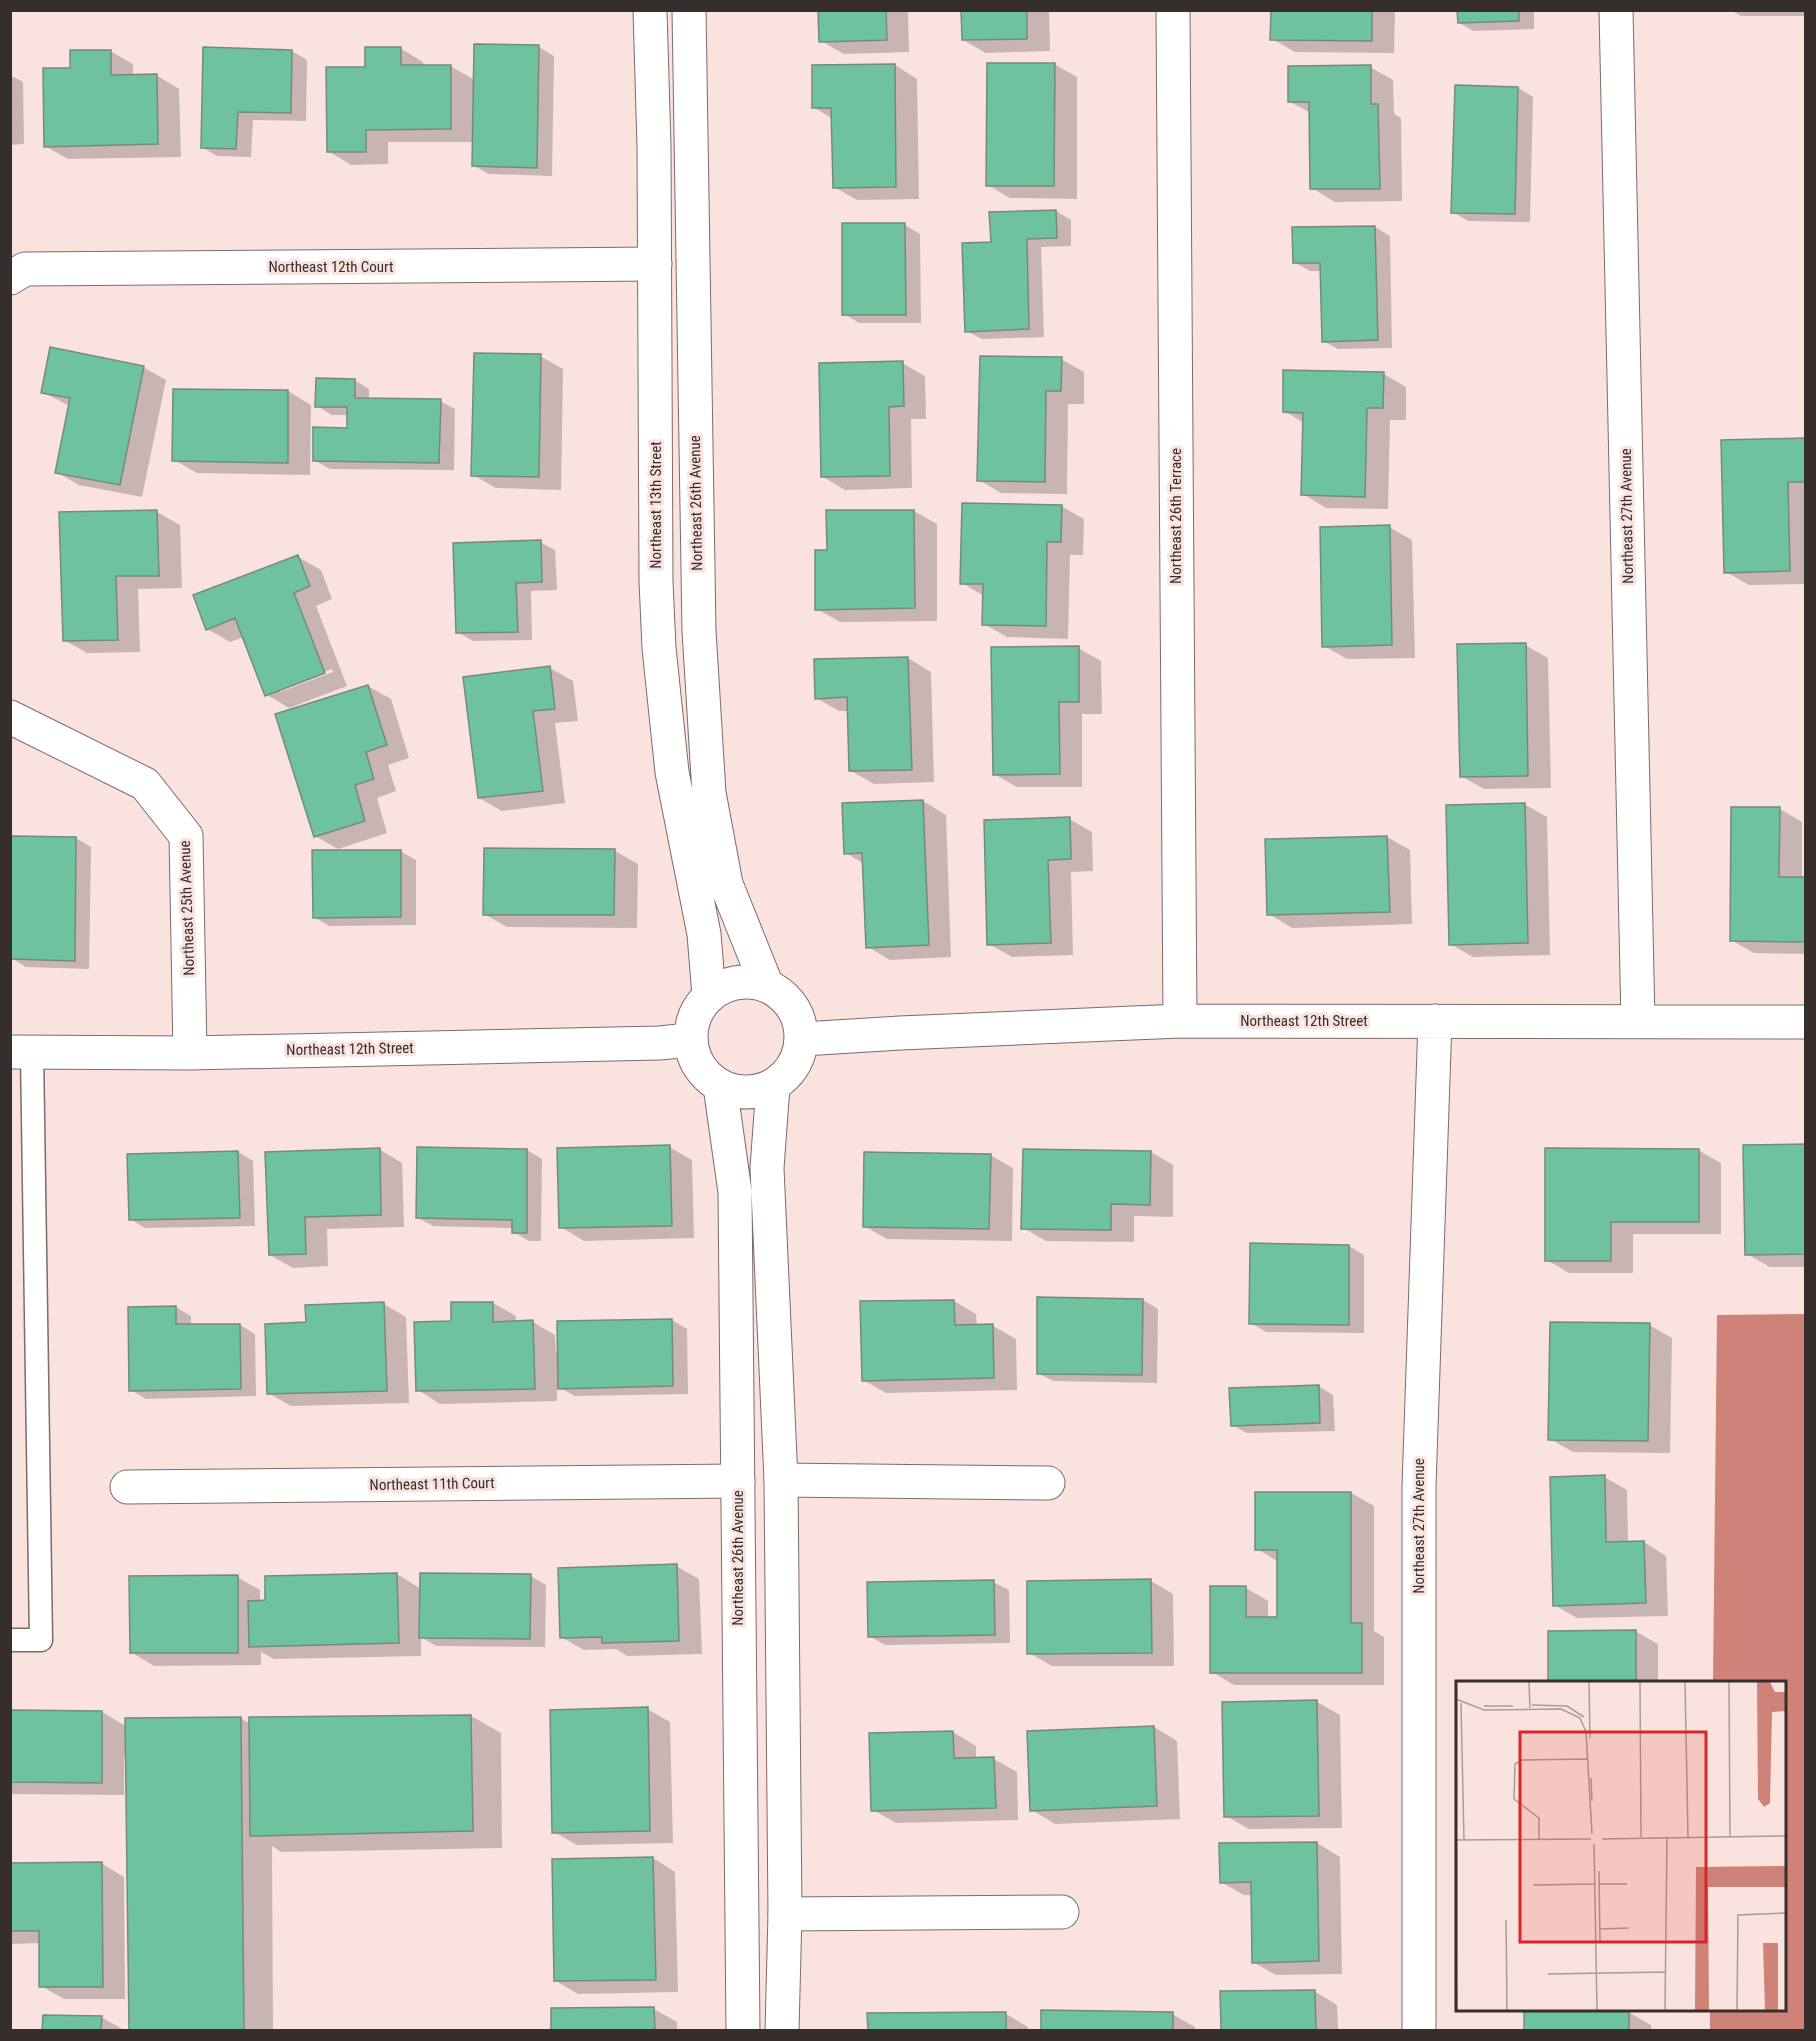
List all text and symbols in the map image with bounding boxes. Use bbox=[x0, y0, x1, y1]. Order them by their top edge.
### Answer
street label: Northeast 12th Court bbox=[269, 258, 393, 276]
street label: Northeast 26th Avenue bbox=[686, 435, 706, 571]
street label: Northeast 13th Street bbox=[647, 441, 665, 569]
street label: Northeast 26th Terrace bbox=[1167, 448, 1185, 584]
street label: Northeast 27th Avenue bbox=[1617, 448, 1637, 584]
street label: Northeast 25th Avenue bbox=[176, 840, 198, 976]
street label: Northeast 12th Street bbox=[1240, 1012, 1368, 1030]
street label: Northeast 12th Street bbox=[286, 1039, 414, 1059]
street label: Northeast 27th Avenue bbox=[1410, 1458, 1428, 1594]
street label: Northeast 11th Court bbox=[369, 1474, 495, 1494]
street label: Northeast 26th Avenue bbox=[729, 1490, 747, 1626]
inset map bbox=[1456, 1681, 1786, 2011]

